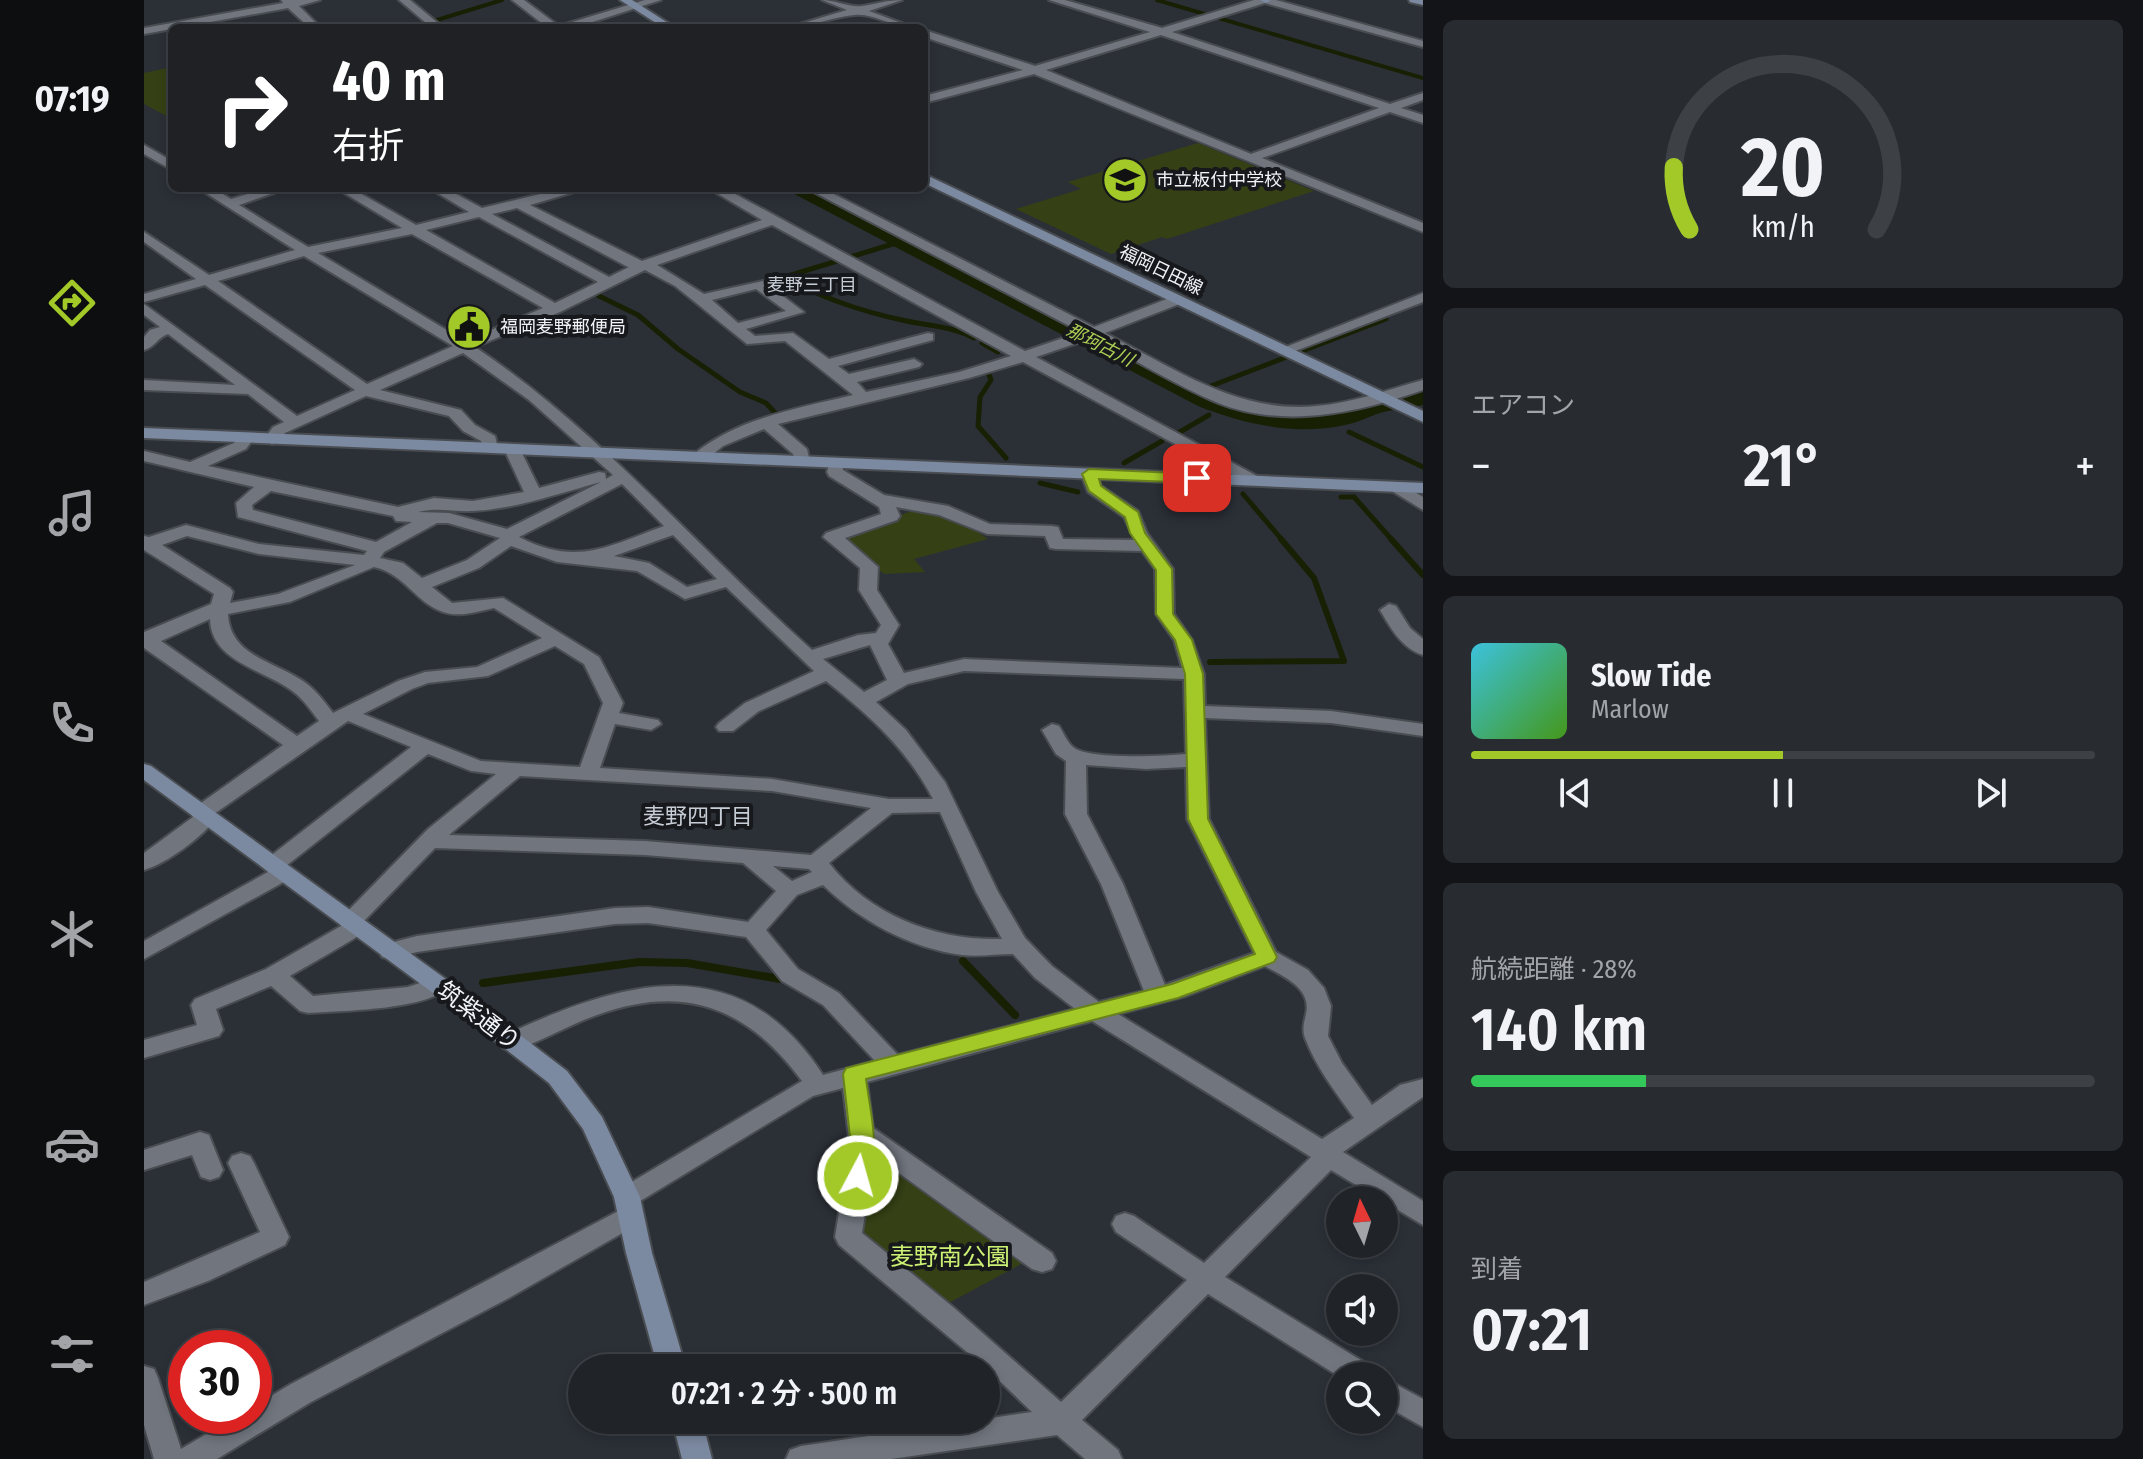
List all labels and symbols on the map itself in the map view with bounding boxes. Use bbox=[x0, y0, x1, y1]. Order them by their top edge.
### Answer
school or university icon: 市立板付中学校 bbox=[1101, 156, 1149, 204]
place label: 市立板付中学校 bbox=[1156, 169, 1282, 191]
street label: 福岡日田線 bbox=[1116, 240, 1206, 300]
district label: 麦野三丁目 bbox=[767, 274, 857, 296]
public building icon: 福岡麦野郵便局 bbox=[445, 303, 493, 351]
place label: 福岡麦野郵便局 bbox=[500, 316, 626, 338]
water label: 那珂古川 bbox=[1063, 319, 1139, 372]
pin bbox=[1163, 444, 1231, 512]
district label: 麦野四丁目 bbox=[643, 803, 753, 830]
street label: 筑紫通り bbox=[432, 976, 526, 1056]
position arrow bbox=[816, 1134, 900, 1218]
north arrow bbox=[1326, 1186, 1398, 1258]
park label: 麦野南公園 bbox=[890, 1243, 1010, 1271]
speed limit sign: 30 bbox=[168, 1330, 272, 1434]

